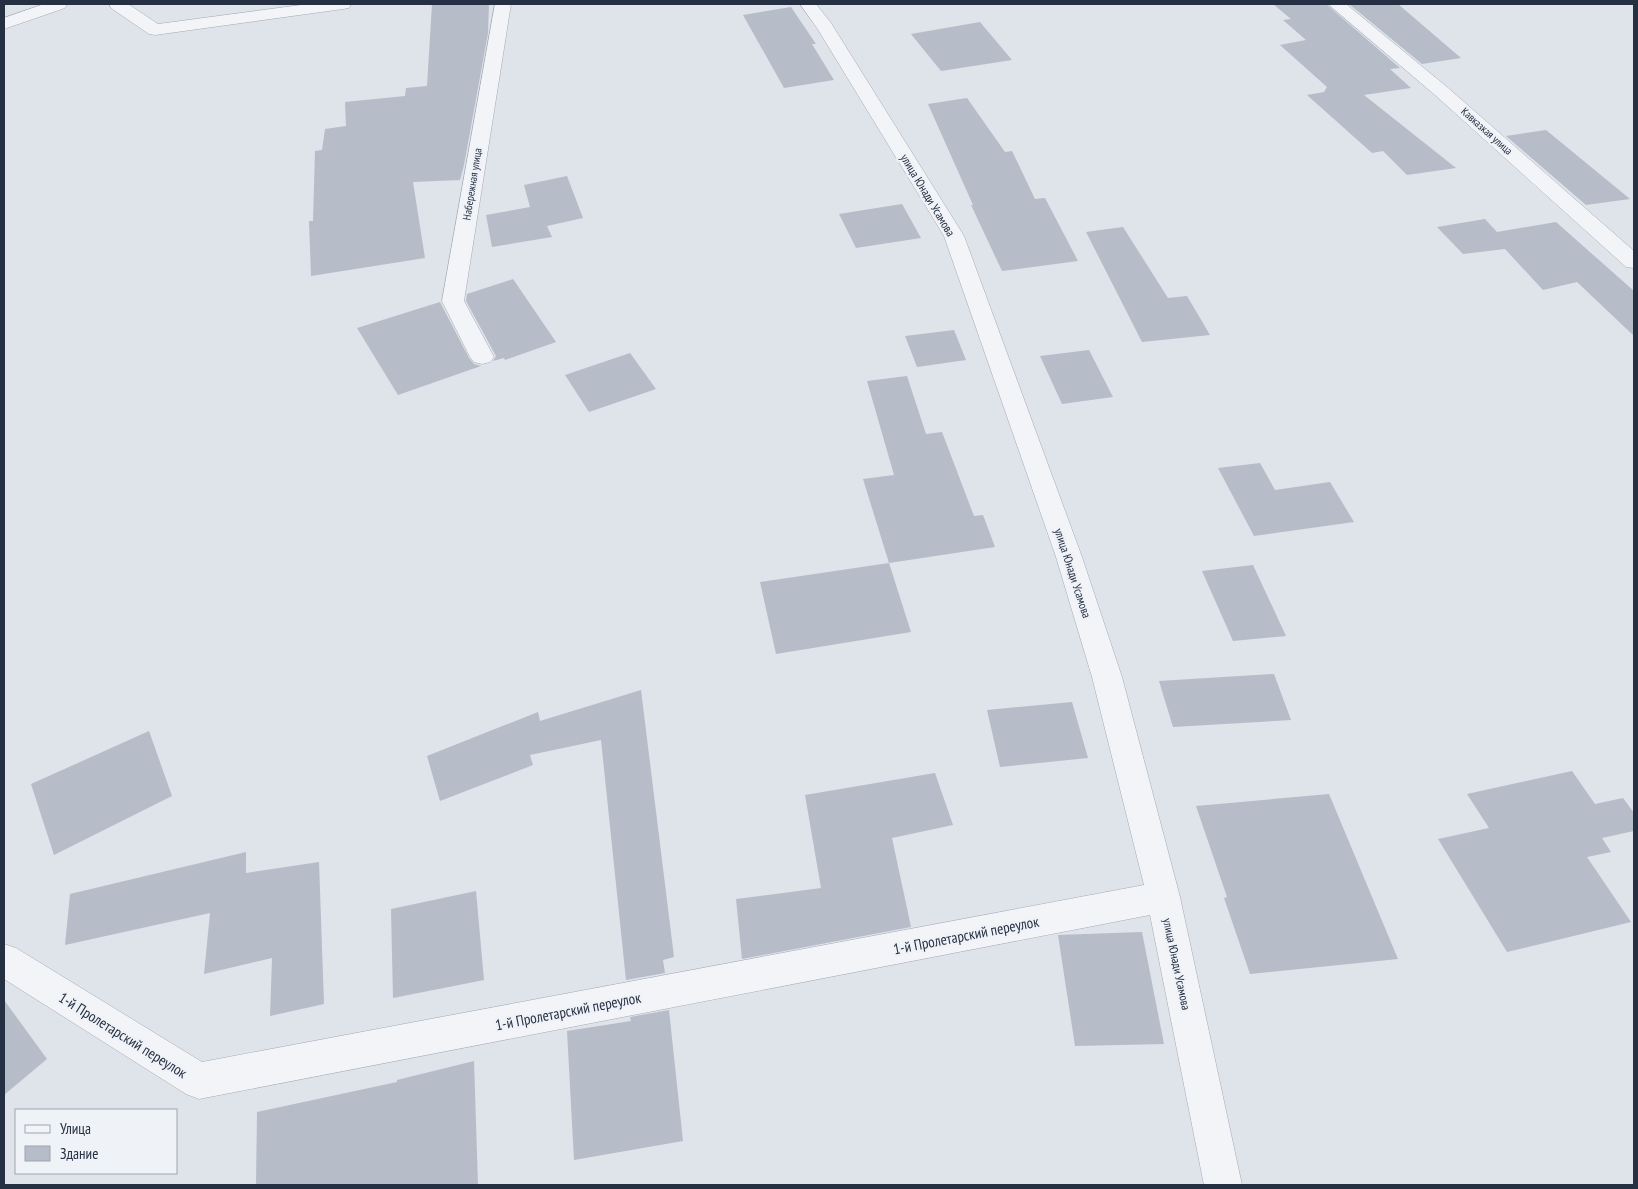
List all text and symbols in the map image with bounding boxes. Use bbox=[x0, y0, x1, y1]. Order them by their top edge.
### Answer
street label: Кавказкая улица bbox=[1458, 104, 1516, 158]
street label: Набережная улица bbox=[459, 147, 485, 221]
street label: улица Юнади Усамова bbox=[898, 151, 959, 239]
street label: улица Юнади Усамова bbox=[1051, 526, 1095, 620]
street label: 1-й Пролетарский переулок bbox=[892, 912, 1041, 958]
street label: улица Юнади Усамова bbox=[1160, 917, 1194, 1011]
street label: 1-й Пролетарский переулок bbox=[55, 988, 191, 1082]
street label: 1-й Пролетарский переулок bbox=[494, 988, 643, 1034]
legend bbox=[15, 1109, 178, 1174]
text: Улица bbox=[60, 1119, 91, 1138]
text: Здание bbox=[60, 1144, 98, 1163]

